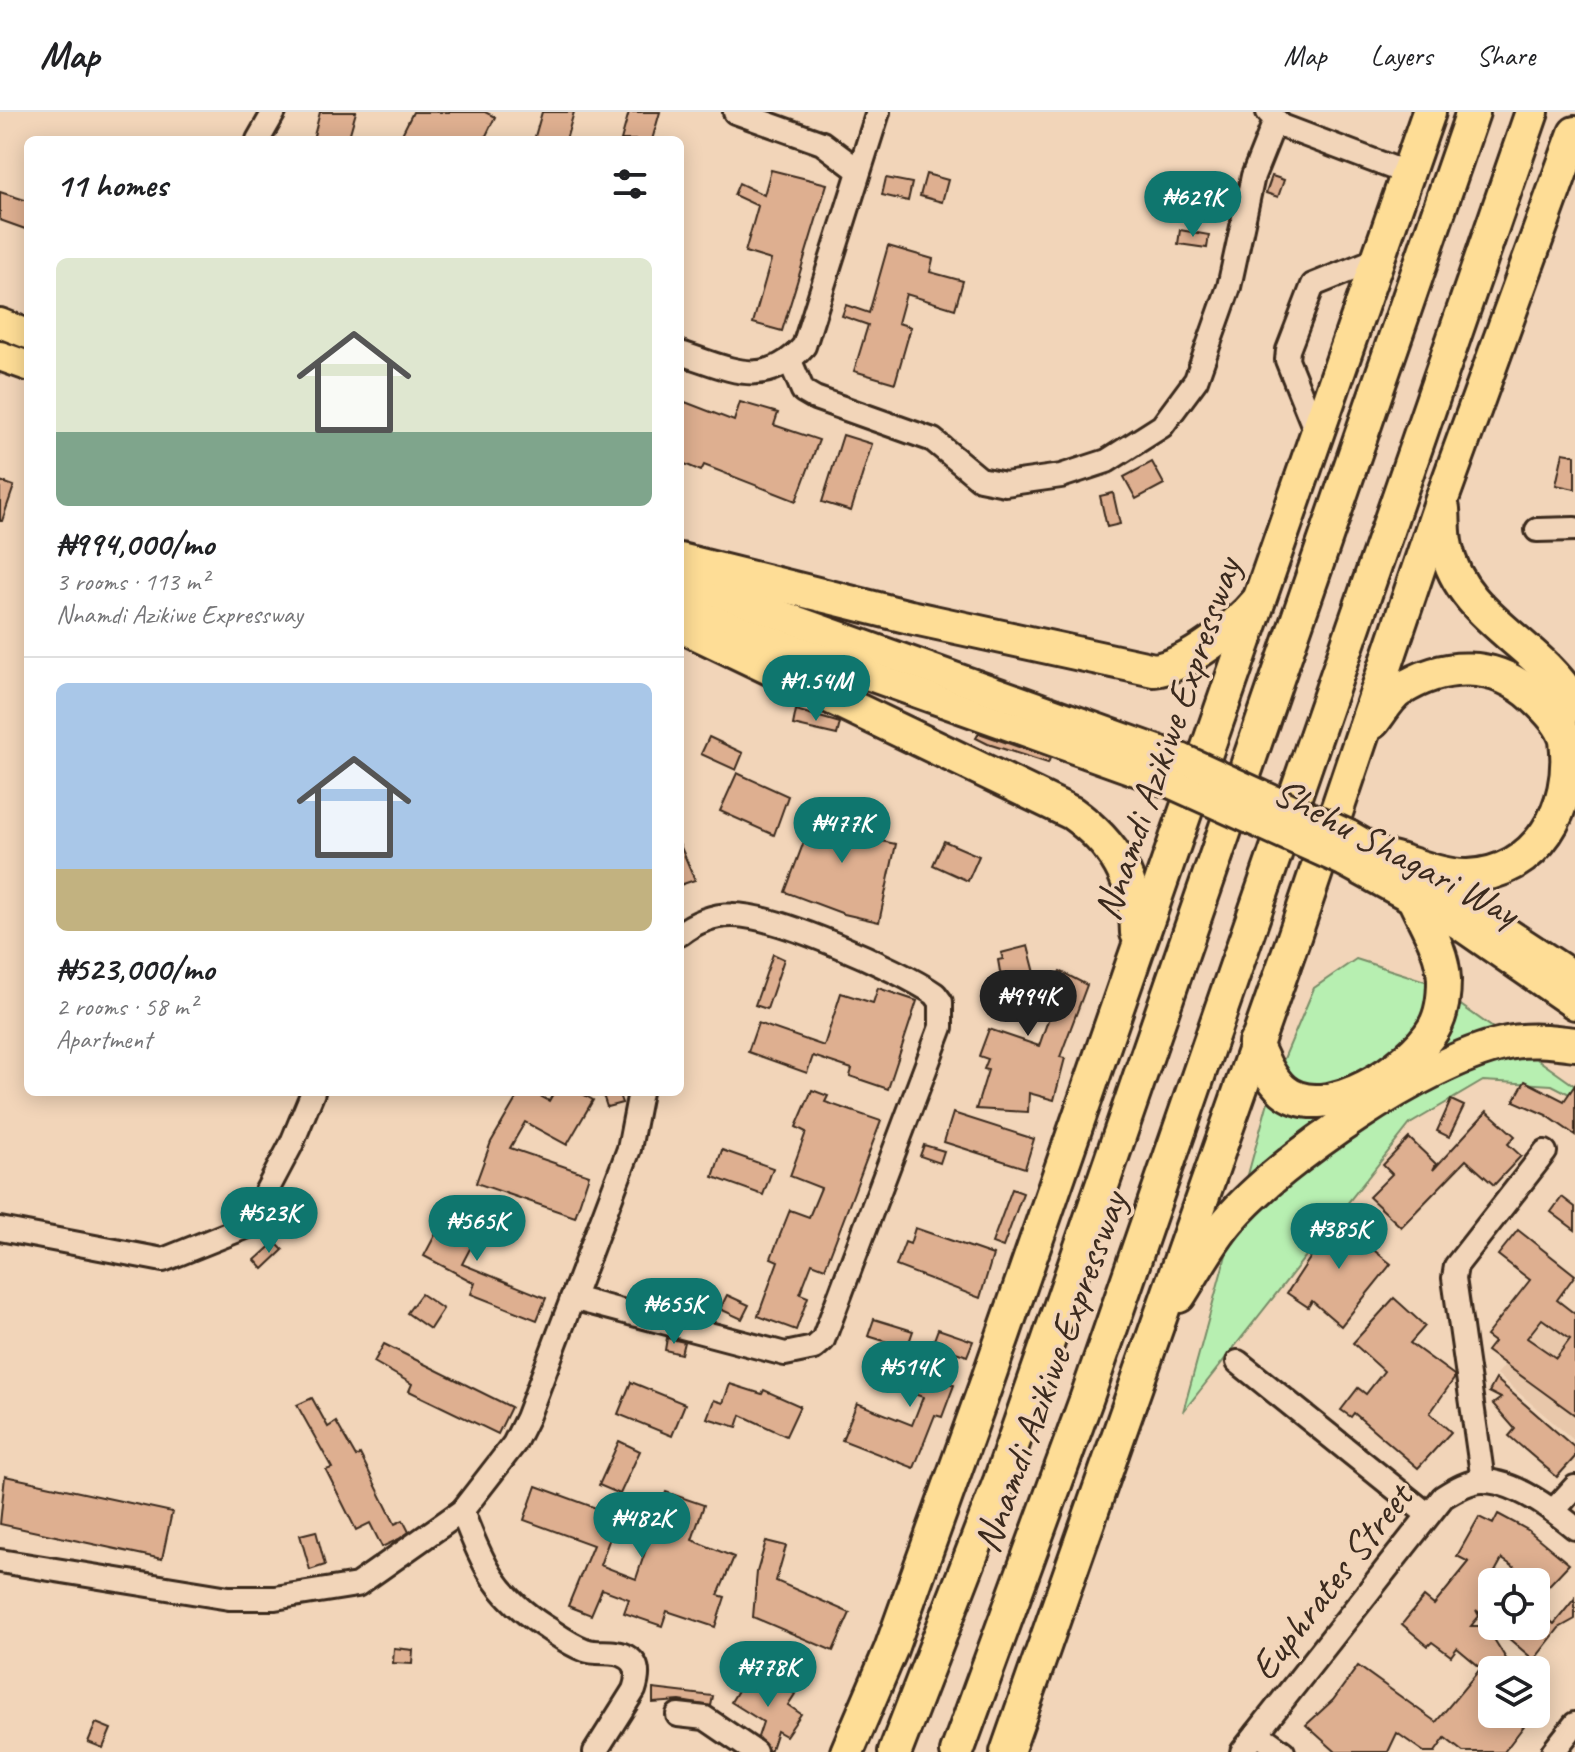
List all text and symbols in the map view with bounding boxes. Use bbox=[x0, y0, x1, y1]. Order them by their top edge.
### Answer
text: Map bbox=[40, 32, 99, 79]
text: Map bbox=[1284, 38, 1327, 73]
text: Layers bbox=[1371, 38, 1432, 73]
text: Share bbox=[1476, 38, 1535, 73]
icon: filters bbox=[608, 162, 652, 206]
text: 11 homes bbox=[56, 163, 167, 206]
pin: ₦629K bbox=[1137, 171, 1249, 239]
text: ₦629K bbox=[1162, 180, 1224, 213]
icon: home bbox=[282, 310, 426, 454]
text: ₦994,000/mo bbox=[56, 522, 214, 565]
street label: Nnamdi Azikiwe Expressway bbox=[1082, 548, 1253, 926]
text: 3 rooms · 113 m² bbox=[56, 565, 208, 598]
text: Nnamdi Azikiwe Expressway bbox=[56, 598, 303, 631]
pin: ₦1.54M bbox=[751, 655, 881, 723]
text: ₦1.54M bbox=[780, 664, 852, 697]
icon: home bbox=[282, 735, 426, 879]
street label: Shehu Shagari Way bbox=[1265, 766, 1530, 939]
pin: ₦477K bbox=[786, 797, 898, 865]
text: ₦477K bbox=[812, 806, 872, 839]
text: ₦523,000/mo bbox=[56, 947, 214, 990]
pin: ₦994K bbox=[972, 970, 1084, 1038]
text: ₦994K bbox=[998, 979, 1058, 1012]
text: 2 rooms · 58 m² bbox=[56, 990, 197, 1023]
text: Apartment bbox=[56, 1023, 152, 1056]
street label: Nnamdi Azikiwe Expressway bbox=[962, 1182, 1140, 1559]
pin: ₦523K bbox=[213, 1187, 325, 1255]
pin: ₦565K bbox=[421, 1195, 533, 1263]
text: ₦523K bbox=[239, 1196, 299, 1229]
pin: ₦385K bbox=[1283, 1203, 1395, 1271]
text: ₦565K bbox=[447, 1204, 507, 1237]
text: ₦385K bbox=[1309, 1212, 1369, 1245]
pin: ₦655K bbox=[618, 1278, 730, 1346]
text: ₦655K bbox=[644, 1287, 704, 1320]
pin: ₦514K bbox=[854, 1341, 966, 1409]
text: ₦514K bbox=[880, 1350, 940, 1383]
street label: Euphrates Street bbox=[1239, 1471, 1426, 1690]
pin: ₦482K bbox=[586, 1492, 698, 1560]
text: ₦482K bbox=[611, 1501, 673, 1534]
map controls bbox=[1478, 1568, 1550, 1728]
button: locate bbox=[1478, 1568, 1550, 1640]
pin: ₦778K bbox=[712, 1641, 824, 1709]
text: ₦778K bbox=[738, 1650, 798, 1683]
button: layers bbox=[1478, 1656, 1550, 1728]

